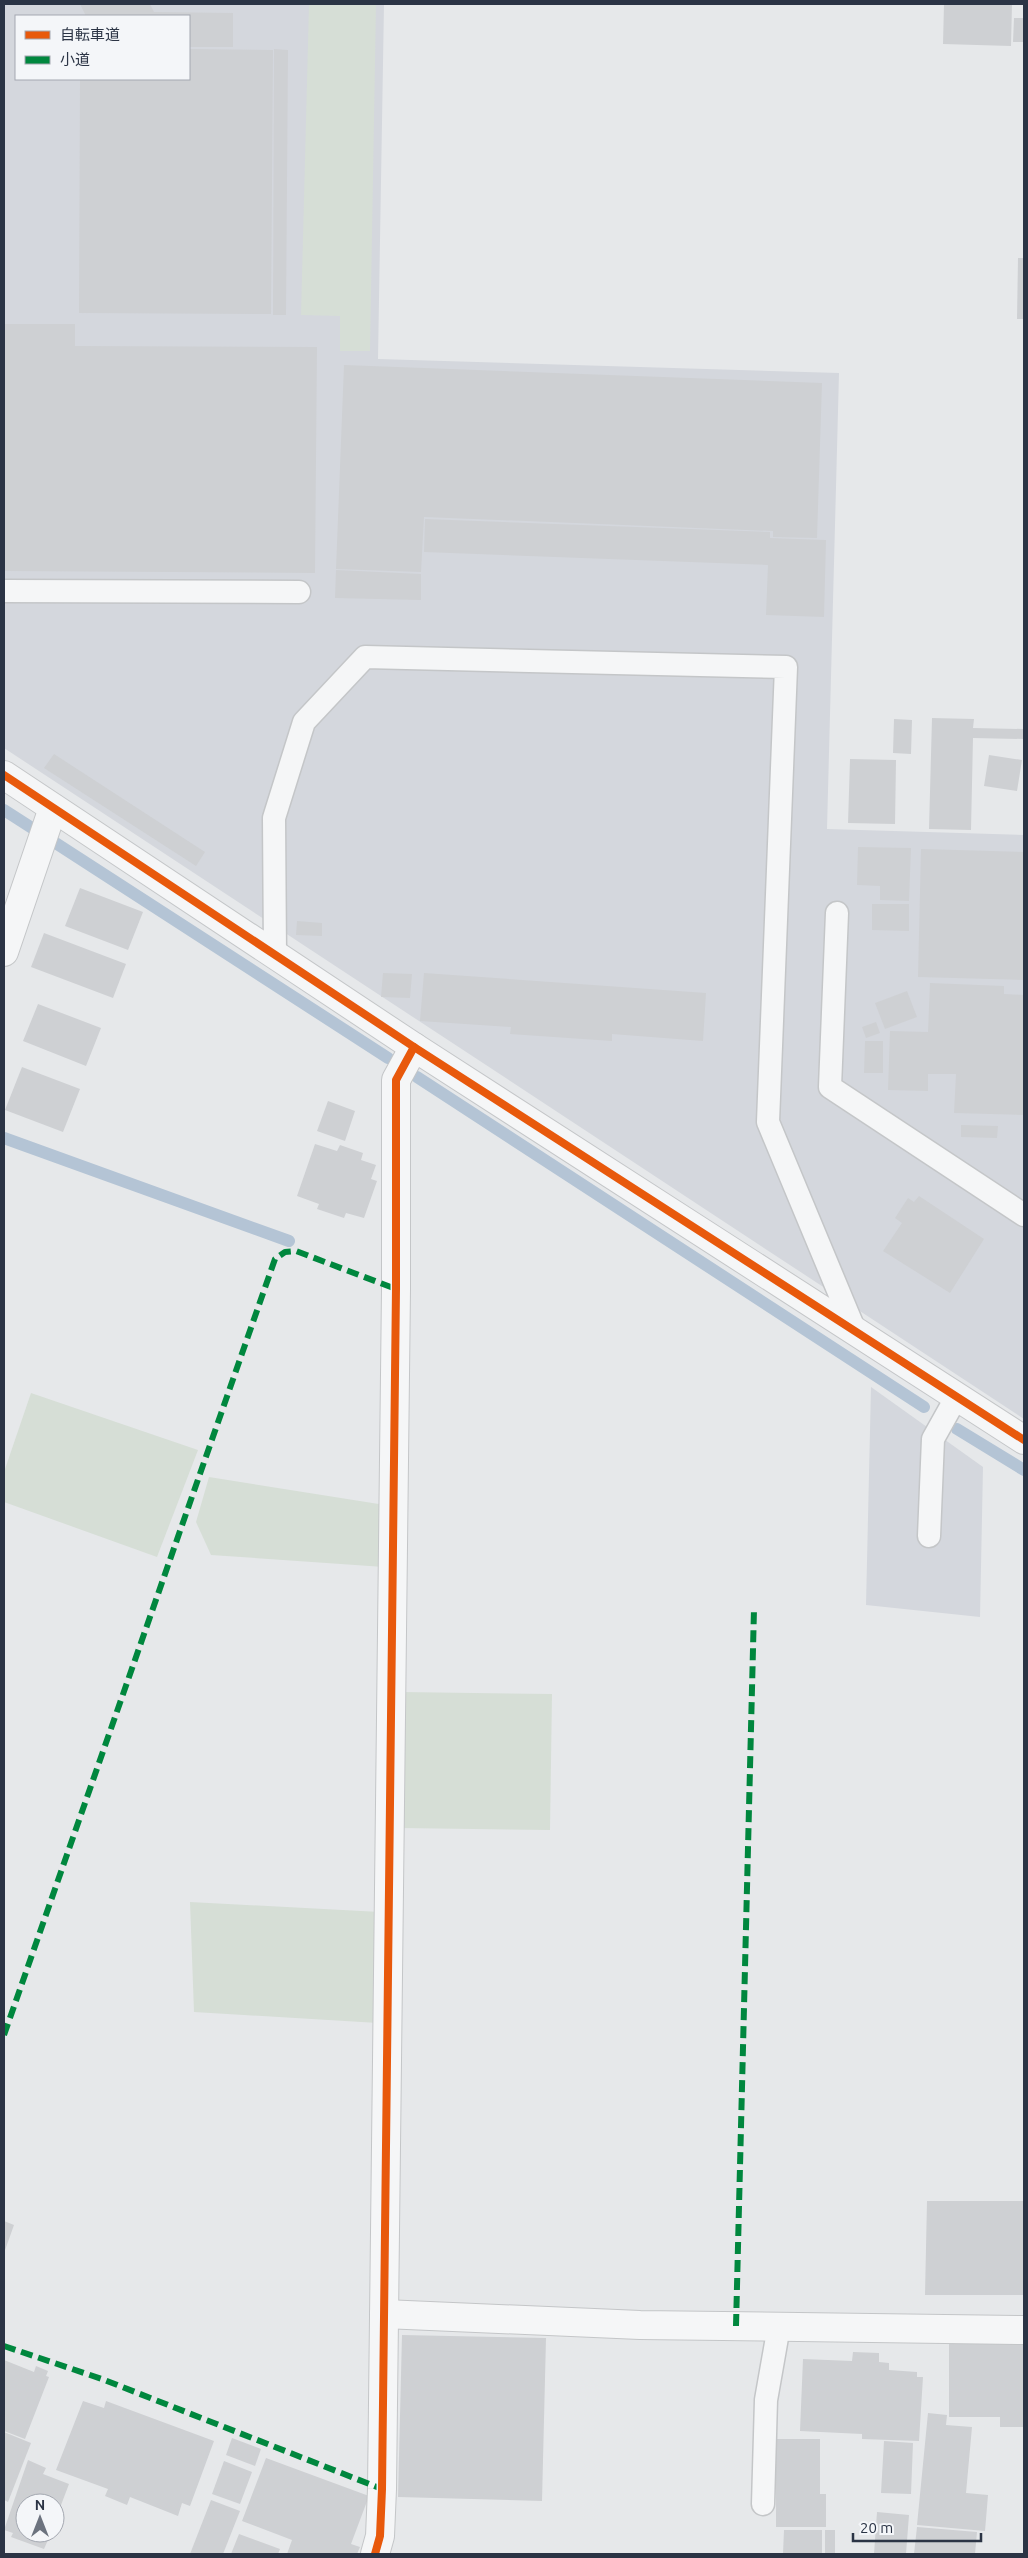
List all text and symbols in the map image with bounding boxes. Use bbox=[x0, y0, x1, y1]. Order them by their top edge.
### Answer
legend bbox=[15, 15, 190, 80]
text: 自転車道 bbox=[60, 26, 120, 43]
text: 小道 bbox=[60, 51, 90, 68]
north arrow bbox=[15, 2493, 65, 2543]
text: N bbox=[35, 2497, 45, 2513]
scale bar bbox=[853, 2510, 980, 2542]
text: 20 m bbox=[860, 2519, 893, 2536]

